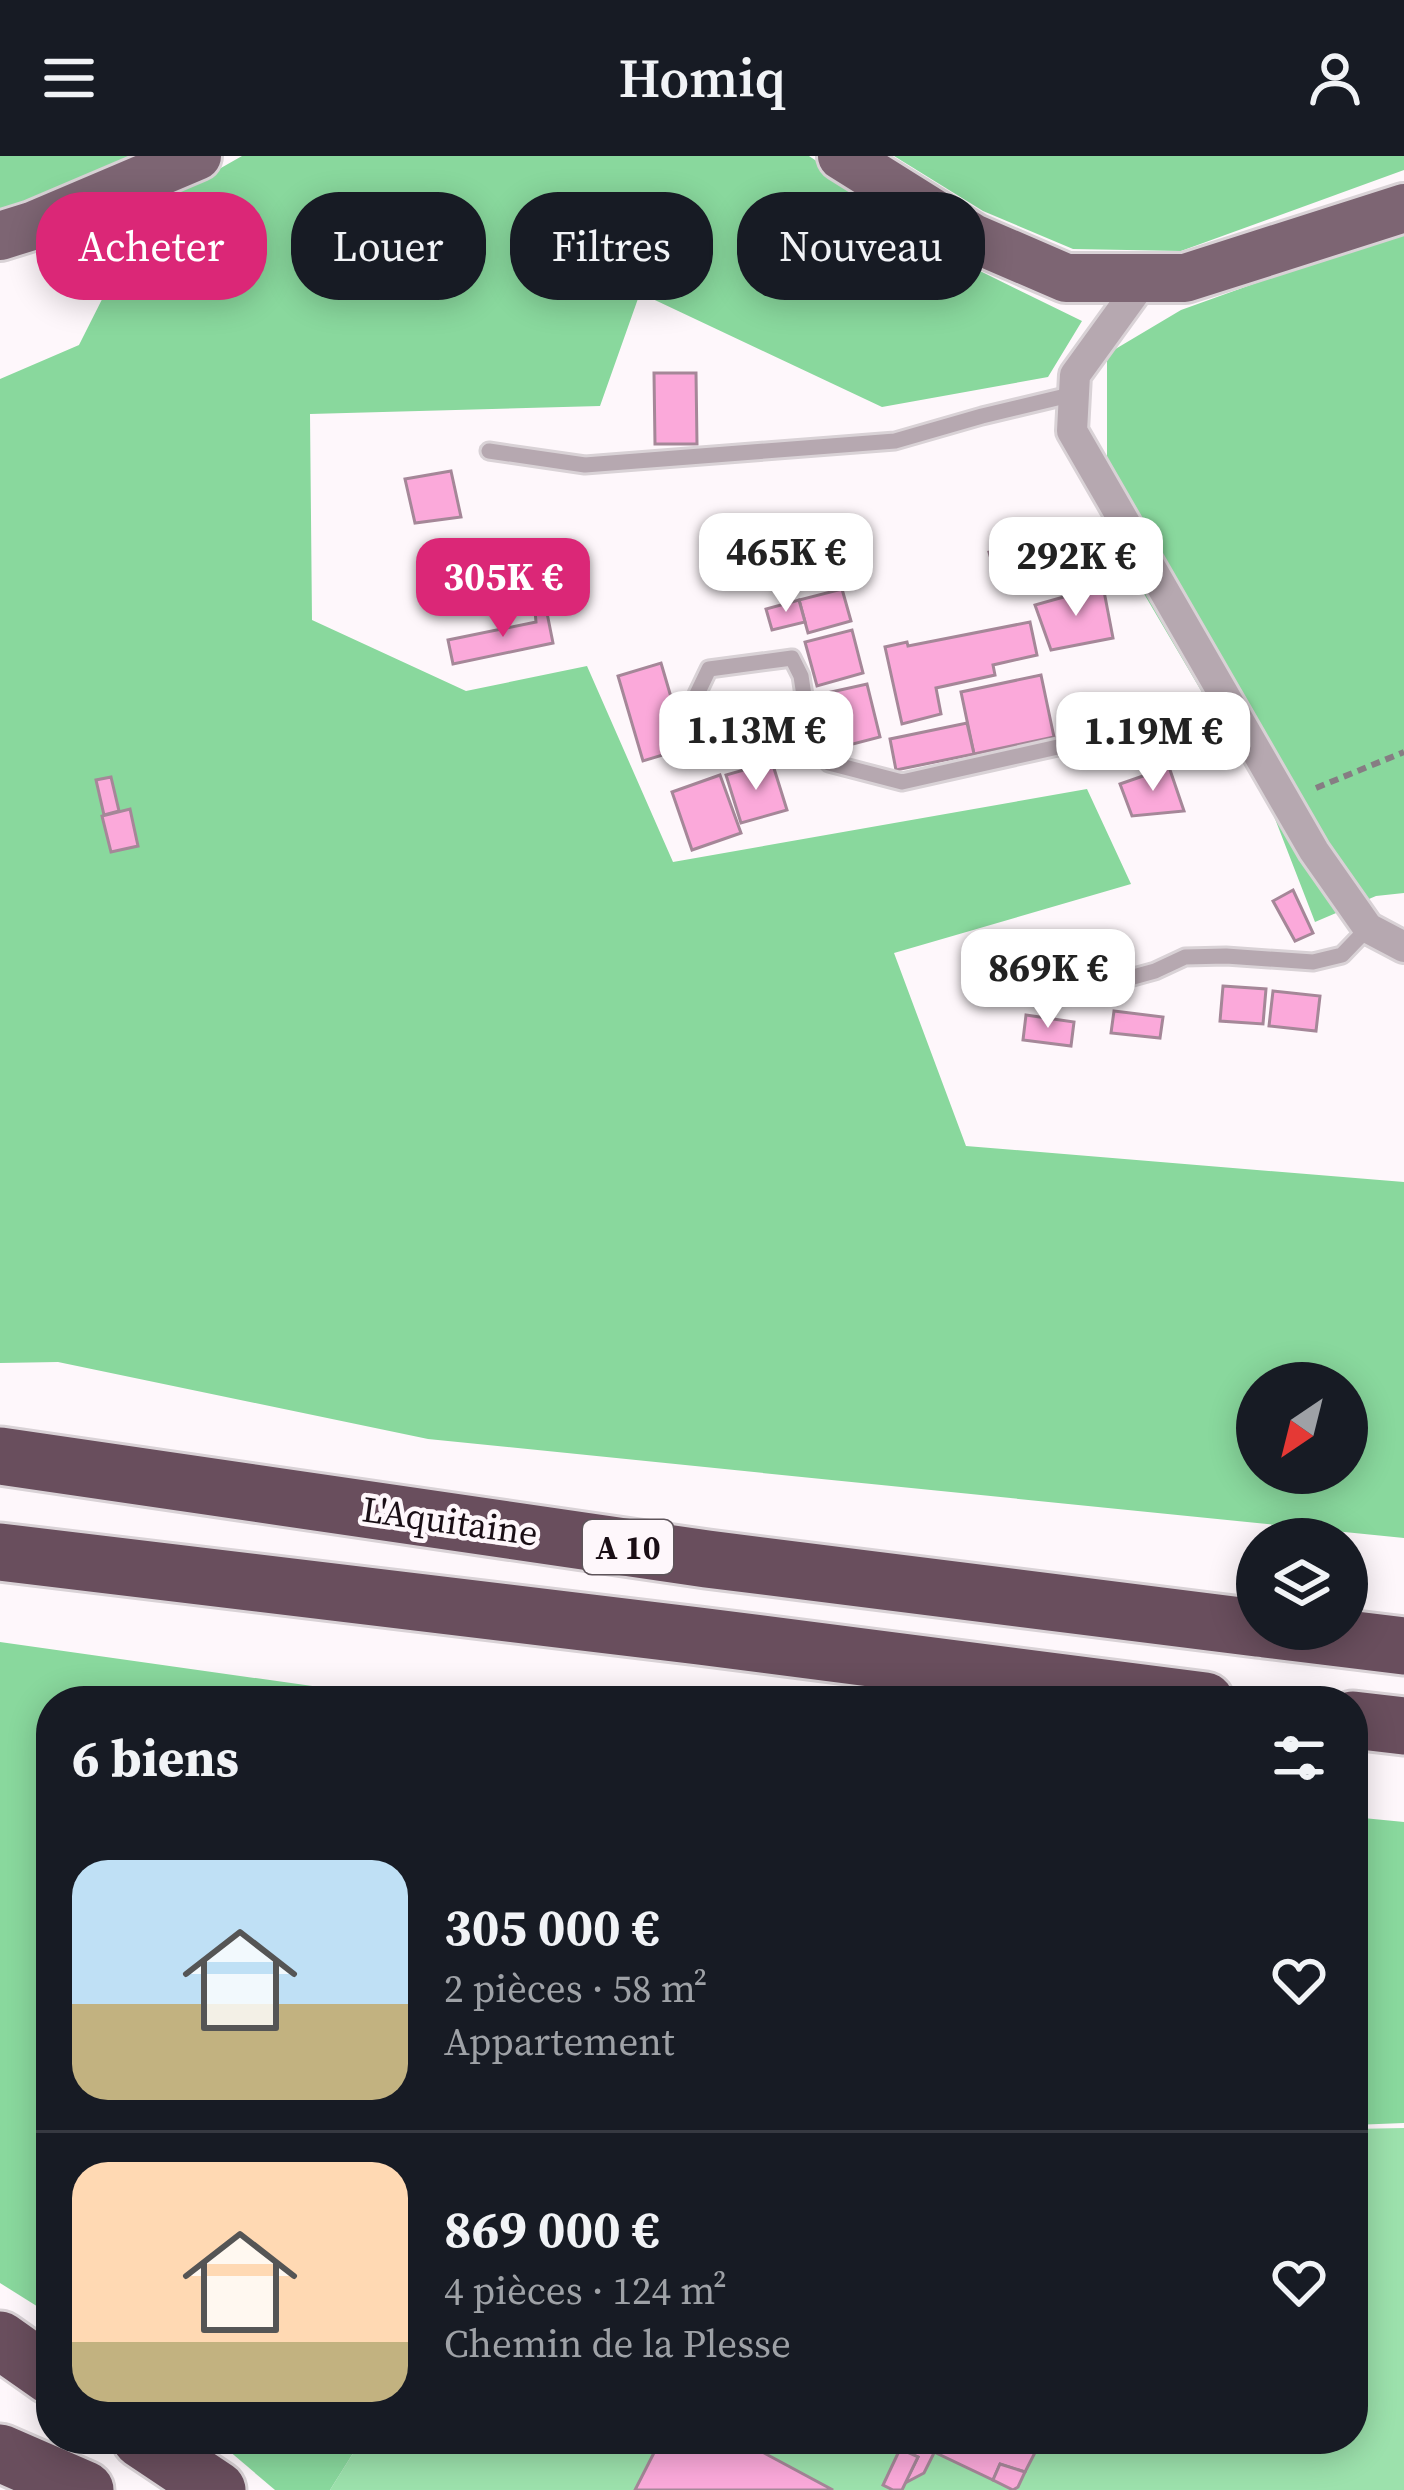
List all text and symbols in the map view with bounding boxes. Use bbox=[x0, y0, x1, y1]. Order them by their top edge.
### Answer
text: Homiq bbox=[619, 41, 785, 115]
icon: menu bbox=[36, 45, 102, 111]
icon: person bbox=[1302, 45, 1368, 111]
chip: Acheter bbox=[36, 192, 267, 300]
chip: Louer bbox=[291, 192, 486, 300]
chip: Filtres bbox=[510, 192, 713, 300]
chip: Nouveau bbox=[737, 192, 985, 300]
pin: 465K € bbox=[688, 513, 884, 615]
pin: 292K € bbox=[978, 517, 1174, 619]
text: 465K € bbox=[726, 525, 846, 578]
text: 292K € bbox=[1016, 529, 1136, 582]
pin: 305K € bbox=[405, 538, 601, 640]
text: 305K € bbox=[443, 550, 563, 603]
pin: 1.13M € bbox=[645, 691, 867, 793]
pin: 1.19M € bbox=[1042, 692, 1264, 794]
text: 1.13M € bbox=[686, 703, 826, 756]
text: 1.19M € bbox=[1083, 704, 1223, 757]
pin: 869K € bbox=[950, 929, 1146, 1031]
text: 869K € bbox=[988, 941, 1108, 994]
north arrow bbox=[1236, 1362, 1368, 1494]
map controls bbox=[1236, 1362, 1368, 1650]
street label: L'Aquitaine bbox=[359, 1484, 541, 1558]
button: layers bbox=[1236, 1518, 1368, 1650]
road number: A 10 bbox=[583, 1520, 673, 1574]
text: 6 biens bbox=[72, 1723, 239, 1793]
icon: filters bbox=[1266, 1725, 1332, 1791]
text: 305 000 € bbox=[444, 1892, 659, 1962]
icon: home bbox=[168, 1908, 312, 2052]
icon: heart bbox=[1266, 1947, 1332, 2013]
text: 2 pièces · 58 m² bbox=[444, 1962, 707, 2015]
text: Appartement bbox=[444, 2015, 674, 2068]
text: 869 000 € bbox=[444, 2194, 659, 2264]
icon: home bbox=[168, 2210, 312, 2354]
icon: heart bbox=[1266, 2249, 1332, 2315]
text: 4 pièces · 124 m² bbox=[444, 2264, 727, 2317]
text: Chemin de la Plesse bbox=[444, 2317, 791, 2370]

